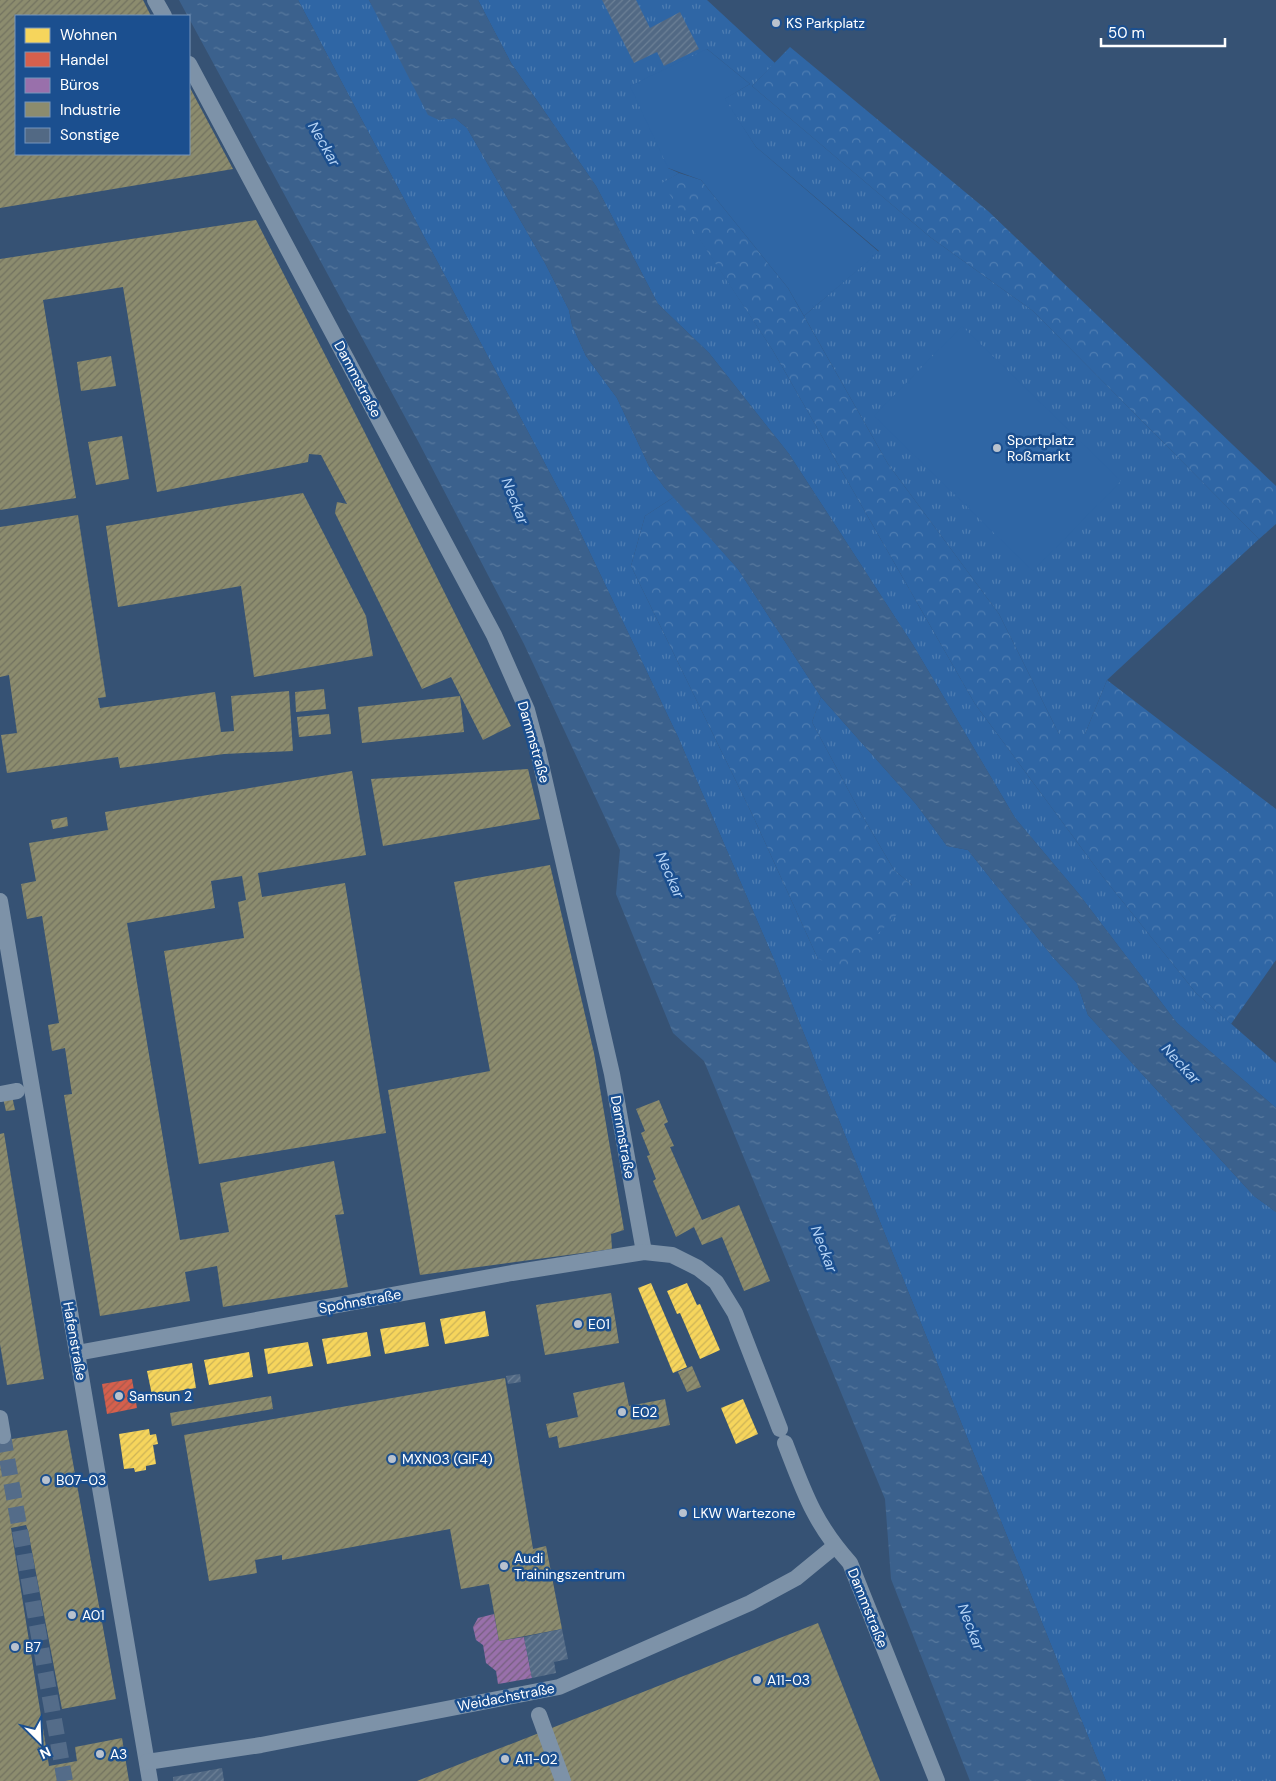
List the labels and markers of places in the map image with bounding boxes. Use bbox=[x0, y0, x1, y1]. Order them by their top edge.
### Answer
place label: KS Parkplatz bbox=[786, 14, 865, 32]
marker: KS Parkplatz bbox=[770, 17, 782, 29]
place label: Sportplatz Roßmarkt bbox=[1007, 431, 1074, 465]
marker: Sportplatz Roßmarkt bbox=[991, 442, 1003, 454]
place label: E01 bbox=[588, 1315, 610, 1333]
marker: E01 bbox=[572, 1318, 584, 1330]
place label: Samsun 2 bbox=[129, 1387, 192, 1405]
marker: Samsun 2 bbox=[113, 1390, 125, 1402]
place label: E02 bbox=[632, 1403, 657, 1421]
marker: E02 bbox=[616, 1406, 628, 1418]
place label: MXN03 (GIF4) bbox=[402, 1450, 493, 1468]
marker: MXN03 (GIF4) bbox=[386, 1453, 398, 1465]
place label: B07-03 bbox=[56, 1471, 106, 1489]
marker: B07-03 bbox=[40, 1474, 52, 1486]
place label: LKW Wartezone bbox=[693, 1504, 795, 1522]
marker: LKW Wartezone bbox=[677, 1507, 689, 1519]
place label: Audi Trainingszentrum bbox=[514, 1549, 625, 1583]
marker: Audi Trainingszentrum bbox=[498, 1560, 510, 1572]
place label: A01 bbox=[82, 1606, 105, 1624]
marker: A01 bbox=[66, 1609, 78, 1621]
place label: B7 bbox=[25, 1638, 41, 1656]
marker: B7 bbox=[9, 1641, 21, 1653]
place label: A11-03 bbox=[767, 1671, 810, 1689]
marker: A11-03 bbox=[751, 1674, 763, 1686]
place label: A3 bbox=[110, 1745, 127, 1763]
marker: A3 bbox=[94, 1748, 106, 1760]
place label: A11-02 bbox=[515, 1750, 558, 1768]
marker: A11-02 bbox=[499, 1753, 511, 1765]

